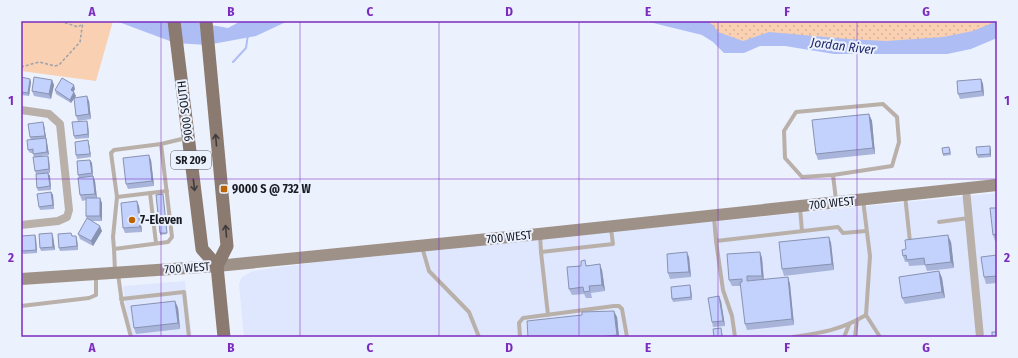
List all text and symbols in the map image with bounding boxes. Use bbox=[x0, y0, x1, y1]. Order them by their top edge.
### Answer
text: A bbox=[87, 4, 96, 19]
text: B bbox=[227, 4, 235, 19]
text: C bbox=[367, 4, 374, 19]
text: D bbox=[505, 4, 513, 19]
text: E bbox=[645, 4, 651, 19]
text: F bbox=[784, 4, 790, 19]
text: G bbox=[922, 4, 930, 19]
water label: Jordan River bbox=[809, 34, 876, 57]
street label: 9000 SOUTH bbox=[174, 80, 196, 142]
text: 1 bbox=[8, 93, 14, 108]
text: 1 bbox=[1004, 93, 1010, 108]
one-way arrow bbox=[213, 134, 220, 147]
road number: SR 209 bbox=[171, 151, 211, 169]
one-way arrow bbox=[190, 178, 198, 191]
place label: 9000 S @ 732 W bbox=[232, 182, 311, 196]
marker: 9000 S @ 732 W bbox=[219, 184, 229, 194]
street label: 700 WEST bbox=[808, 194, 856, 212]
place label: 7-Eleven bbox=[140, 213, 182, 227]
marker: 7-Eleven bbox=[127, 215, 137, 225]
one-way arrow bbox=[222, 225, 229, 238]
street label: 700 WEST bbox=[485, 228, 533, 246]
text: 2 bbox=[7, 250, 14, 265]
text: 2 bbox=[1003, 250, 1010, 265]
street label: 700 WEST bbox=[164, 259, 211, 277]
text: A bbox=[87, 340, 96, 355]
text: B bbox=[227, 340, 235, 355]
text: C bbox=[367, 340, 374, 355]
text: D bbox=[505, 340, 513, 355]
text: E bbox=[645, 340, 651, 355]
text: F bbox=[784, 340, 790, 355]
text: G bbox=[922, 340, 930, 355]

